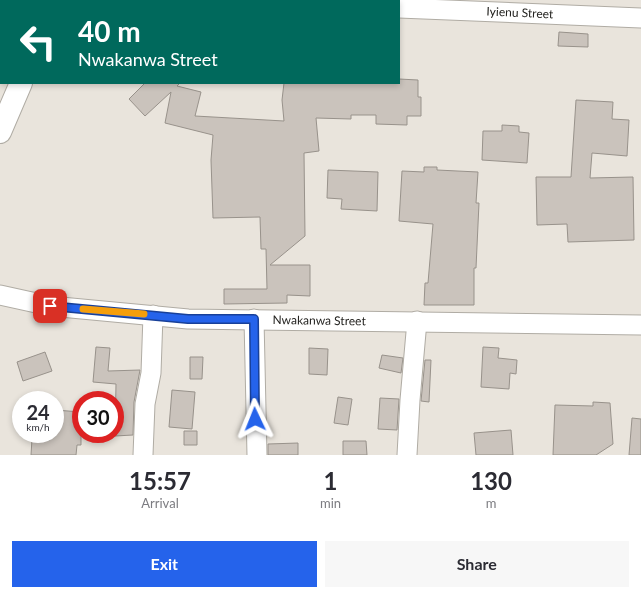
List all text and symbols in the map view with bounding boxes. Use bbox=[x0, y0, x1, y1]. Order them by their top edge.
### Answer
street label: Iyienu Street bbox=[486, 4, 554, 21]
text: 40 m bbox=[78, 14, 141, 48]
icon: left bbox=[12, 16, 64, 68]
text: Nwakanwa Street bbox=[78, 48, 218, 70]
pin bbox=[33, 289, 67, 323]
icon: arrive bbox=[39, 295, 61, 317]
street label: Nwakanwa Street bbox=[272, 312, 367, 328]
speed limit sign: 30 bbox=[72, 391, 124, 443]
position arrow bbox=[234, 398, 276, 440]
text: 24 bbox=[26, 400, 50, 424]
text: km/h bbox=[26, 421, 50, 433]
text: 15:57 bbox=[129, 466, 191, 495]
text: 1 bbox=[324, 466, 338, 495]
text: 130 bbox=[470, 466, 512, 495]
text: Arrival bbox=[141, 495, 179, 511]
text: min bbox=[320, 495, 341, 511]
text: m bbox=[486, 495, 496, 511]
button: Exit bbox=[12, 541, 317, 587]
button: Share bbox=[325, 541, 629, 587]

